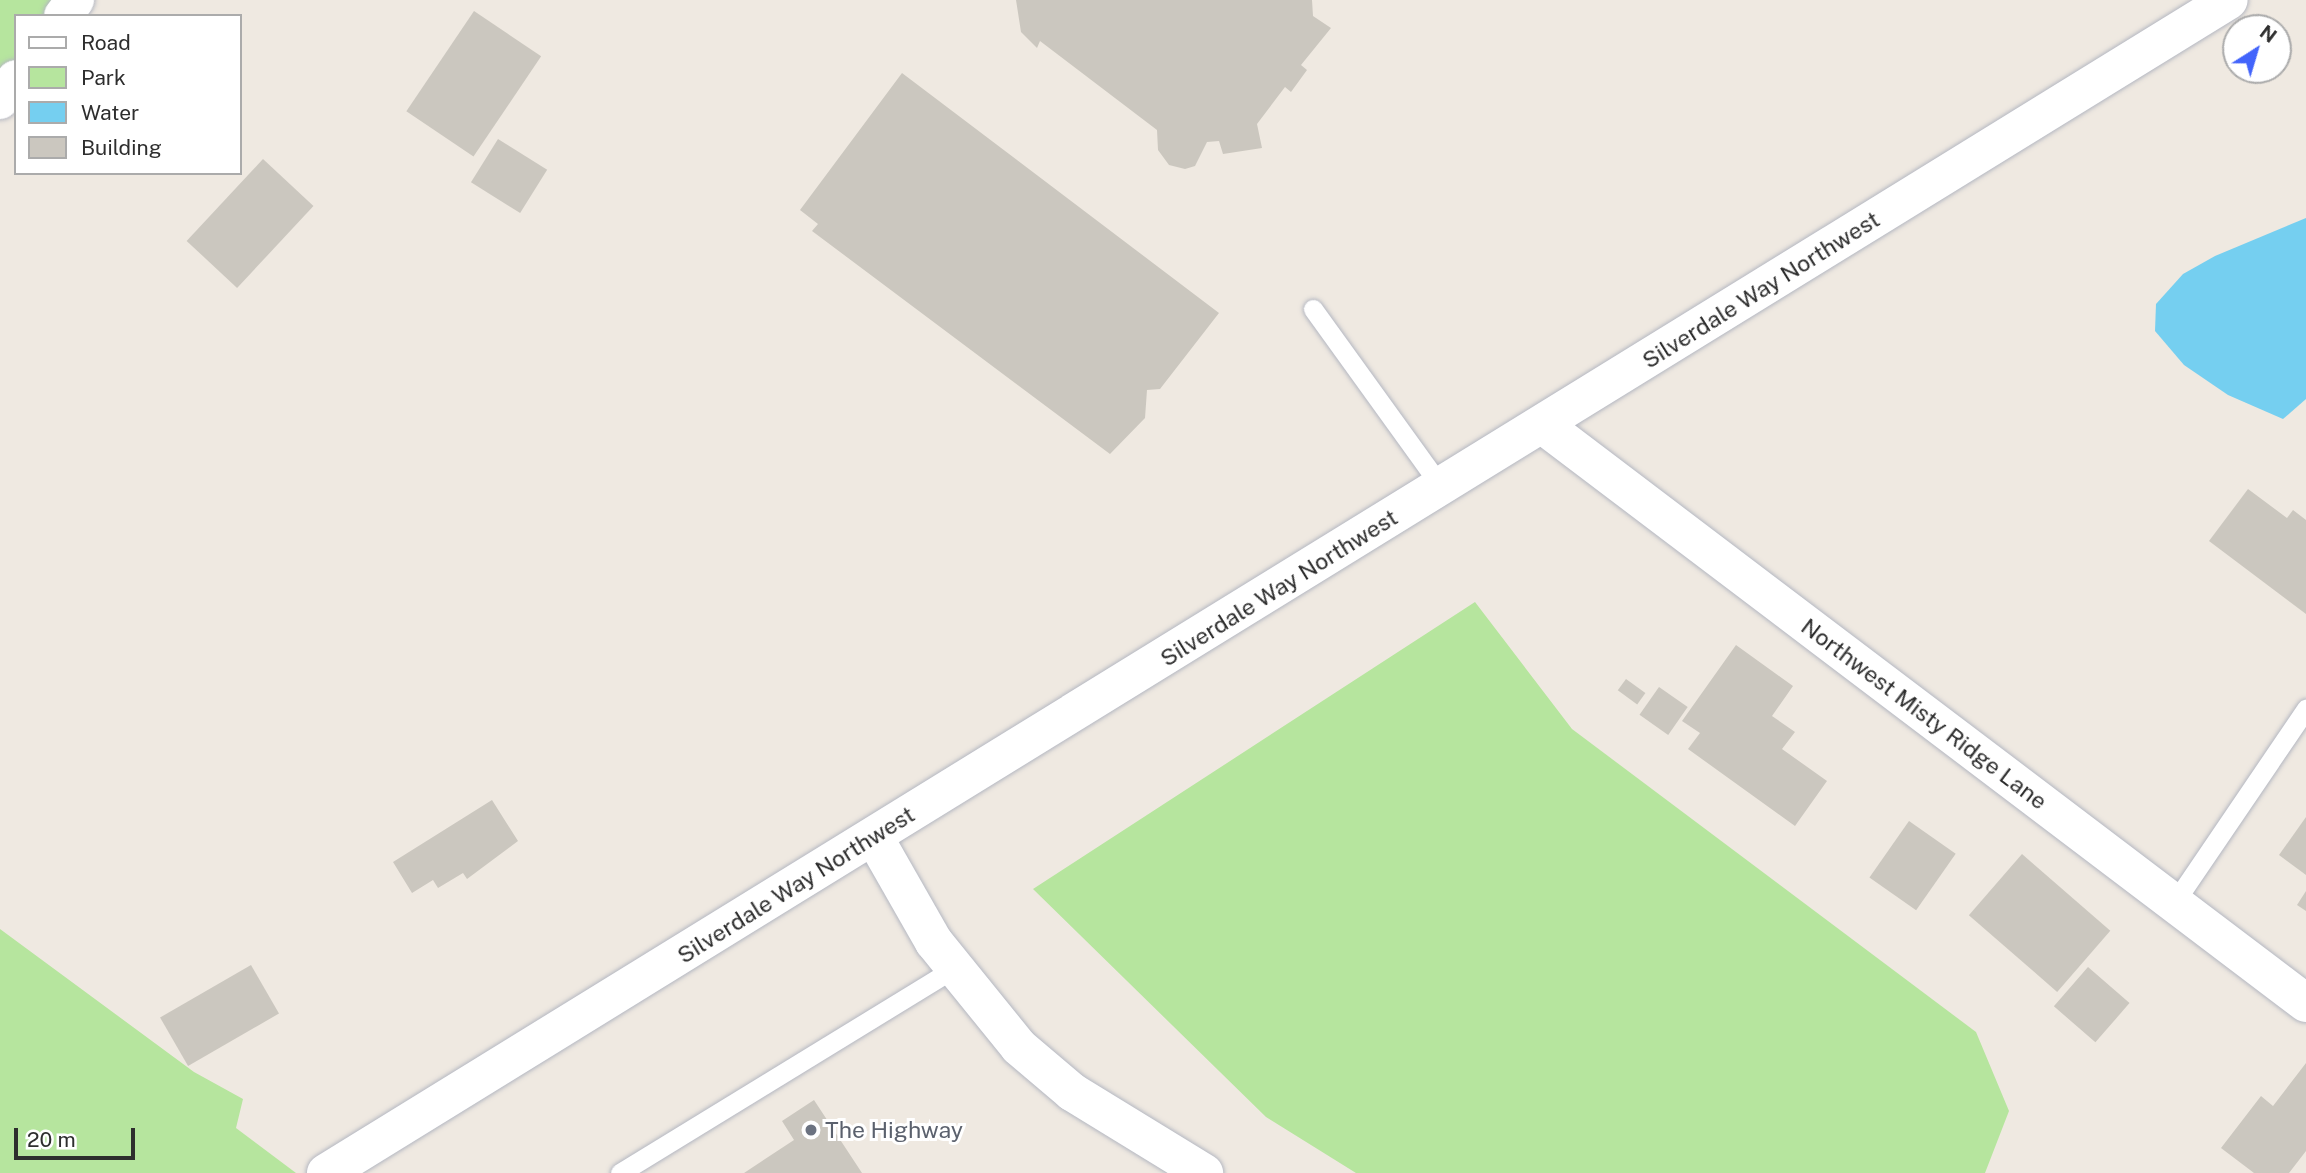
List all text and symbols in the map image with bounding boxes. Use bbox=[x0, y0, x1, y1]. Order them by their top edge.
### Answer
legend bbox=[14, 14, 242, 175]
north arrow bbox=[2222, 14, 2292, 84]
text: N bbox=[2256, 21, 2281, 47]
text: Road bbox=[81, 30, 131, 55]
text: Park bbox=[81, 65, 126, 90]
text: Water bbox=[81, 100, 139, 125]
text: Building bbox=[81, 135, 162, 160]
street label: Silverdale Way Northwest bbox=[1637, 205, 1885, 375]
street label: Silverdale Way Northwest bbox=[1155, 503, 1403, 673]
street label: Northwest Misty Ridge Lane bbox=[1796, 612, 2052, 816]
street label: Silverdale Way Northwest bbox=[672, 800, 920, 970]
scale bar bbox=[18, 1114, 138, 1158]
place label: The Highway bbox=[825, 1116, 963, 1144]
marker: The Highway bbox=[803, 1122, 819, 1138]
text: 20 m bbox=[27, 1127, 76, 1152]

